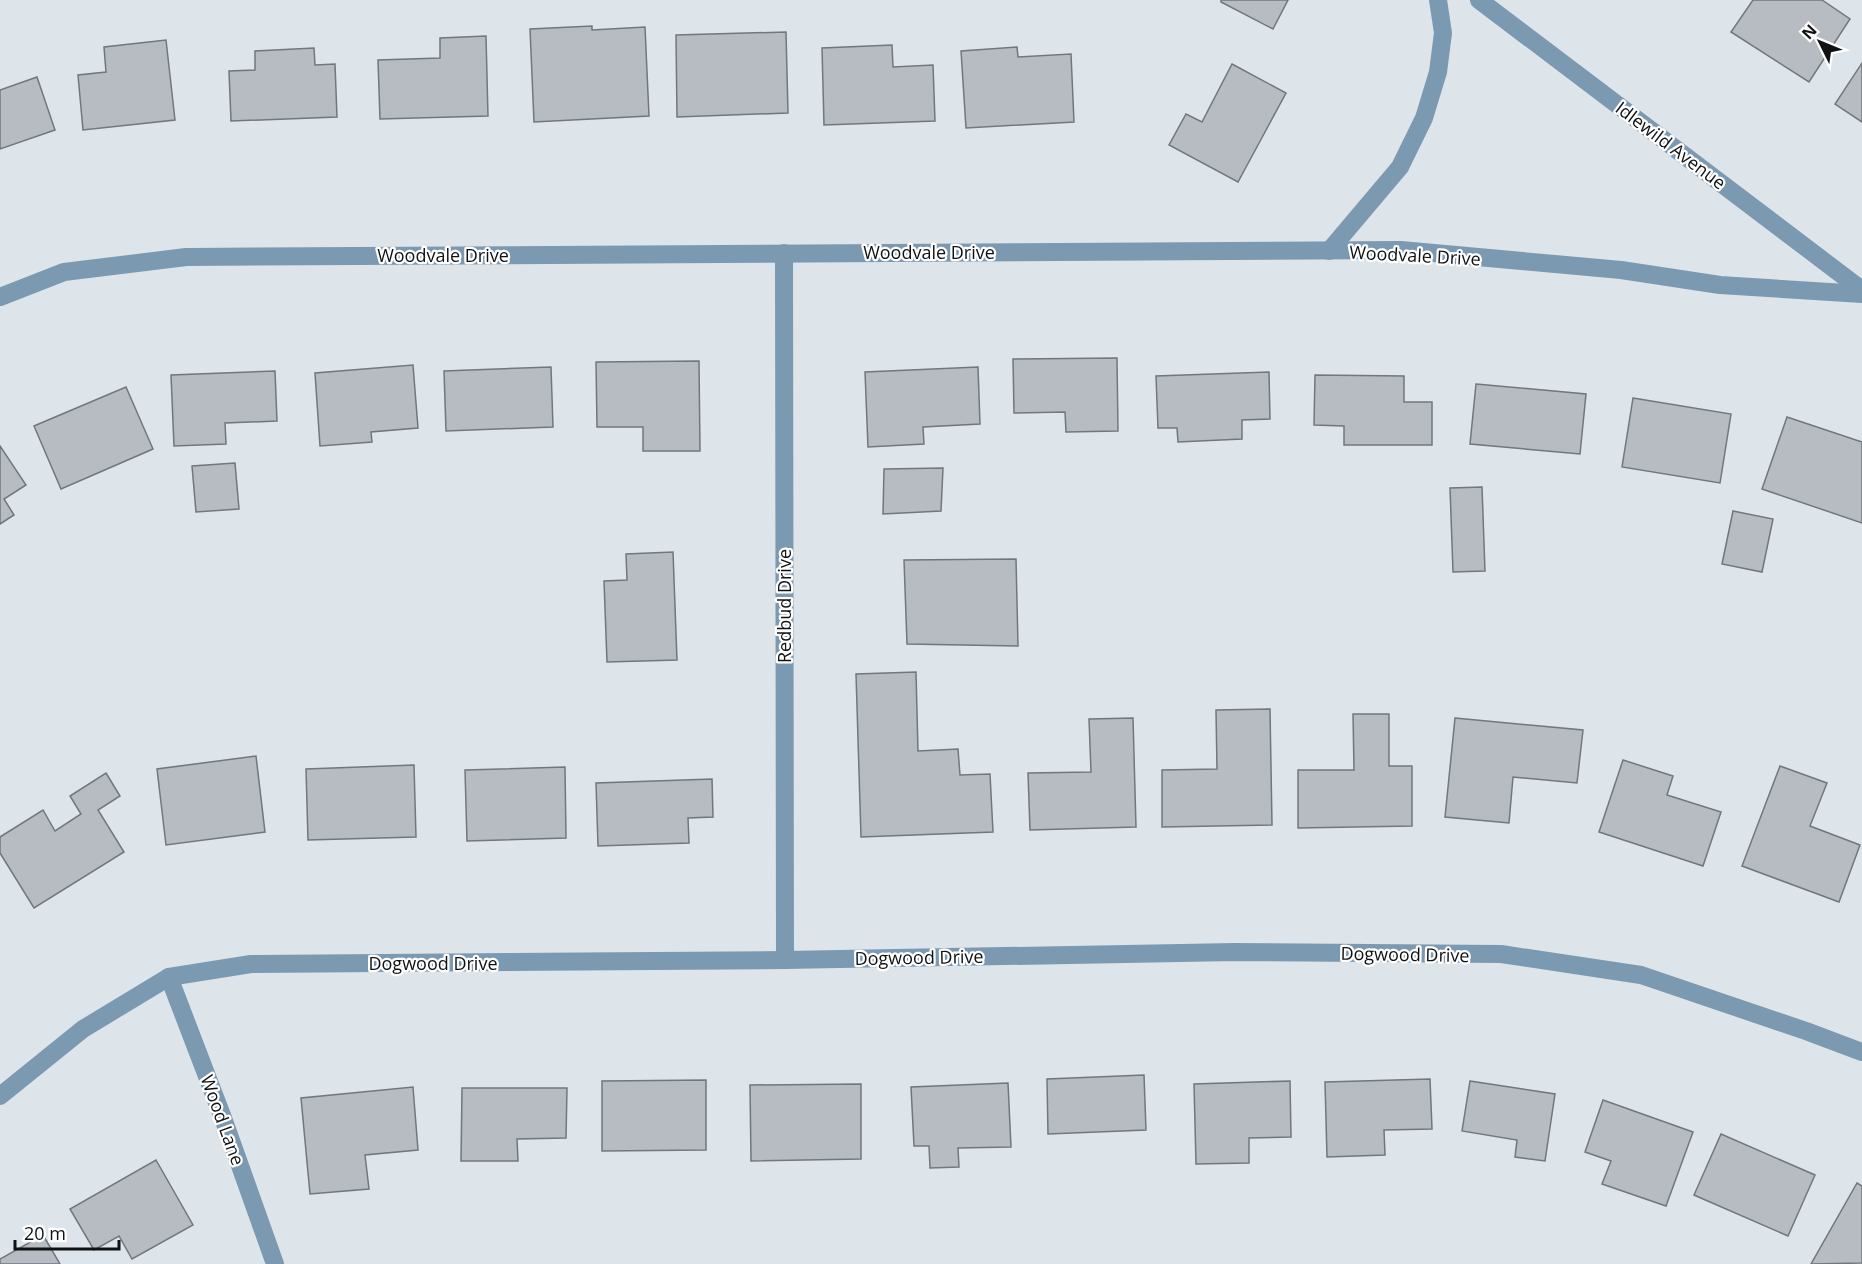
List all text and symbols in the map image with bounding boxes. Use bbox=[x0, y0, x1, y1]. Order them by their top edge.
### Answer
north arrow bbox=[1790, 12, 1850, 72]
text: N bbox=[1797, 20, 1822, 44]
street label: Idlewild Avenue bbox=[1611, 96, 1731, 194]
street label: Woodvale Drive bbox=[863, 240, 995, 264]
street label: Woodvale Drive bbox=[1349, 240, 1481, 270]
street label: Woodvale Drive bbox=[377, 243, 509, 267]
street label: Redbud Drive bbox=[772, 549, 796, 663]
street label: Dogwood Drive bbox=[1340, 941, 1470, 967]
street label: Dogwood Drive bbox=[854, 944, 984, 970]
street label: Dogwood Drive bbox=[368, 951, 498, 975]
street label: Wood Lane bbox=[196, 1071, 250, 1169]
scale bar bbox=[15, 1213, 118, 1251]
text: 20 m bbox=[24, 1221, 66, 1245]

